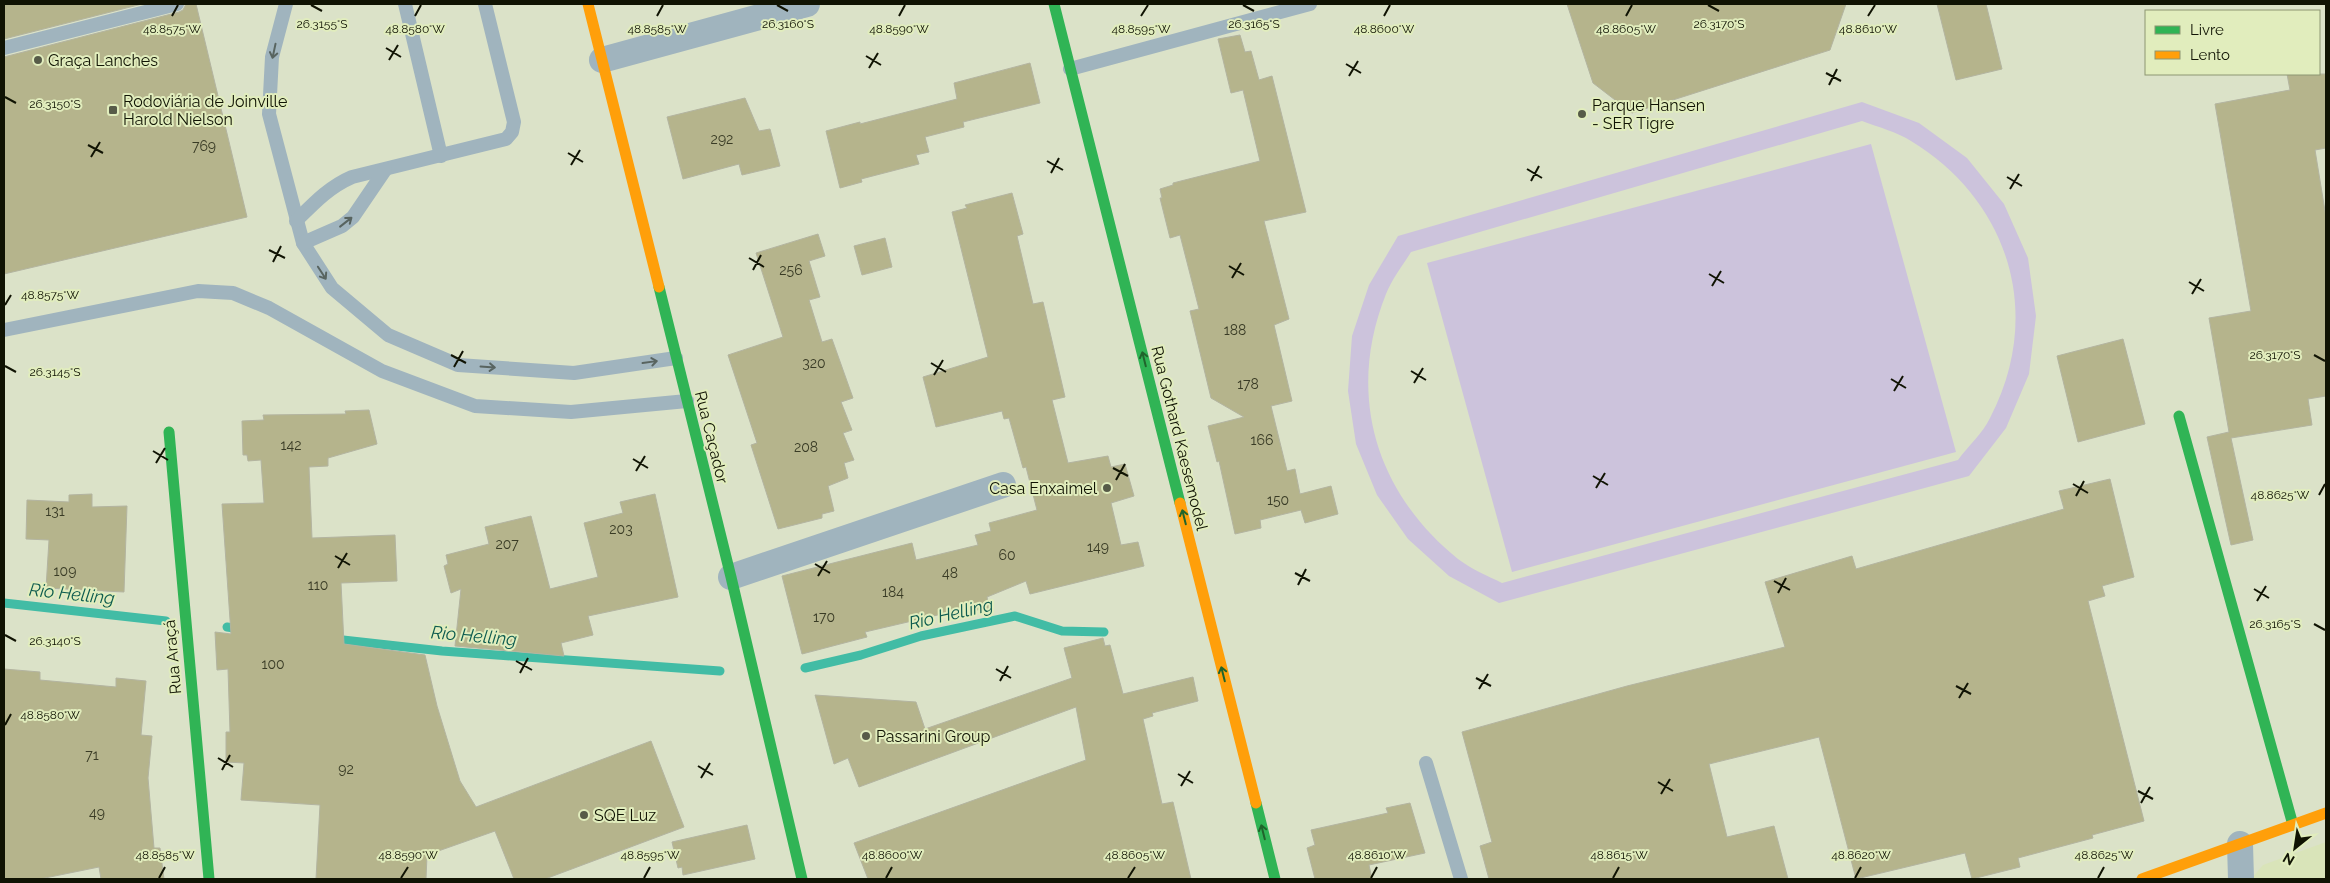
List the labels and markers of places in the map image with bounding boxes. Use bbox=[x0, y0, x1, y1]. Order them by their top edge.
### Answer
place label: Graça Lanches bbox=[48, 51, 158, 70]
marker: Graça Lanches bbox=[32, 54, 44, 66]
place label: Rodoviária de Joinville Harold Nielson bbox=[123, 92, 287, 129]
place label: Parque Hansen - SER Tigre bbox=[1592, 96, 1705, 133]
marker: Rodoviária de Joinville Harold Nielson bbox=[107, 104, 119, 116]
marker: Parque Hansen - SER Tigre bbox=[1576, 108, 1588, 120]
place label: Casa Enxaimel bbox=[989, 479, 1098, 498]
marker: Casa Enxaimel bbox=[1101, 482, 1113, 494]
place label: Passarini Group bbox=[876, 727, 991, 746]
marker: Passarini Group bbox=[860, 730, 872, 742]
place label: SQE Luz bbox=[594, 806, 656, 825]
marker: SQE Luz bbox=[578, 809, 590, 821]

